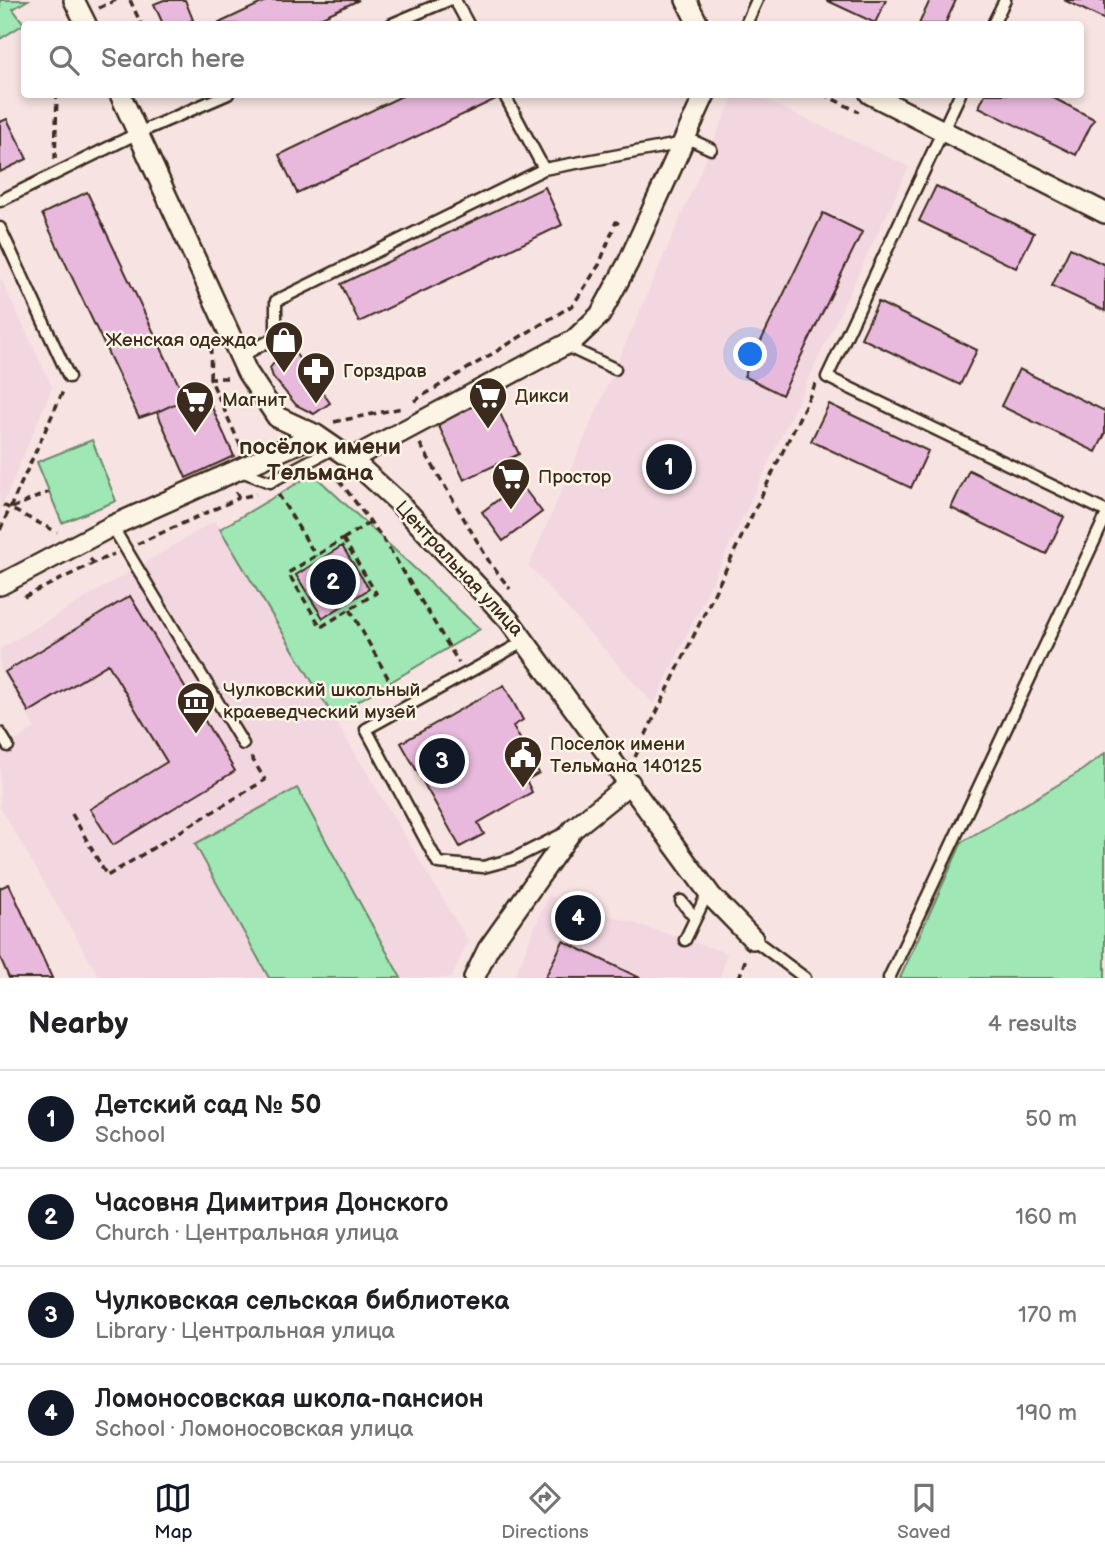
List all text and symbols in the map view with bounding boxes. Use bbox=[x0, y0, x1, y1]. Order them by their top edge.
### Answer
search box bbox=[21, 21, 1084, 98]
icon: search bbox=[45, 41, 83, 79]
text: Search here bbox=[101, 44, 245, 75]
shop icon: Женская одежда bbox=[263, 319, 305, 374]
place label: Женская одежда bbox=[105, 329, 257, 352]
your location bbox=[733, 337, 767, 371]
pharmacy icon: Горздрав bbox=[295, 350, 337, 405]
place label: Горздрав bbox=[343, 360, 427, 383]
supermarket icon: Дикси bbox=[467, 375, 509, 430]
supermarket icon: Магнит bbox=[174, 379, 216, 434]
place label: Дикси bbox=[515, 385, 569, 408]
place label: Магнит bbox=[222, 389, 287, 412]
district label: посёлок имени Тельмана bbox=[239, 433, 401, 487]
pin: 1 bbox=[646, 441, 692, 493]
supermarket icon: Простор bbox=[490, 456, 532, 511]
place label: Простор bbox=[538, 466, 612, 489]
street label: Центральная улица bbox=[390, 496, 528, 642]
pin: 2 bbox=[310, 556, 356, 608]
place label: Чулковский школьный краеведческий музей bbox=[223, 679, 420, 724]
museum icon: Чулковский школьный краеведческий музей bbox=[175, 680, 217, 735]
place label: Поселок имени Тельмана 140125 bbox=[550, 733, 702, 778]
public building icon: Поселок имени Тельмана 140125 bbox=[502, 734, 544, 789]
pin: 3 bbox=[419, 735, 465, 787]
pin: 4 bbox=[555, 892, 601, 944]
text: Nearby bbox=[28, 1006, 128, 1042]
text: 4 results bbox=[988, 1010, 1077, 1038]
text: Детский сад № 50 bbox=[95, 1090, 322, 1121]
text: 1 bbox=[46, 1105, 56, 1133]
text: 50 m bbox=[1025, 1105, 1077, 1133]
text: School bbox=[95, 1121, 165, 1149]
text: Часовня Димитрия Донского bbox=[95, 1188, 448, 1219]
text: 2 bbox=[44, 1203, 58, 1231]
text: 160 m bbox=[1015, 1203, 1077, 1231]
text: Church · Центральная улица bbox=[95, 1219, 399, 1247]
text: Чулковская сельская библиотека bbox=[95, 1286, 509, 1317]
text: 3 bbox=[44, 1301, 58, 1329]
text: 170 m bbox=[1018, 1301, 1077, 1329]
text: Library · Центральная улица bbox=[95, 1317, 395, 1345]
text: Ломоносовская школа-пансион bbox=[95, 1384, 484, 1415]
text: 4 bbox=[44, 1399, 58, 1427]
text: 190 m bbox=[1016, 1399, 1077, 1427]
text: School · Ломоносовская улица bbox=[95, 1415, 414, 1443]
tab: Map bbox=[154, 1479, 193, 1544]
tab: Directions bbox=[501, 1479, 589, 1544]
tab: Saved bbox=[897, 1479, 951, 1544]

